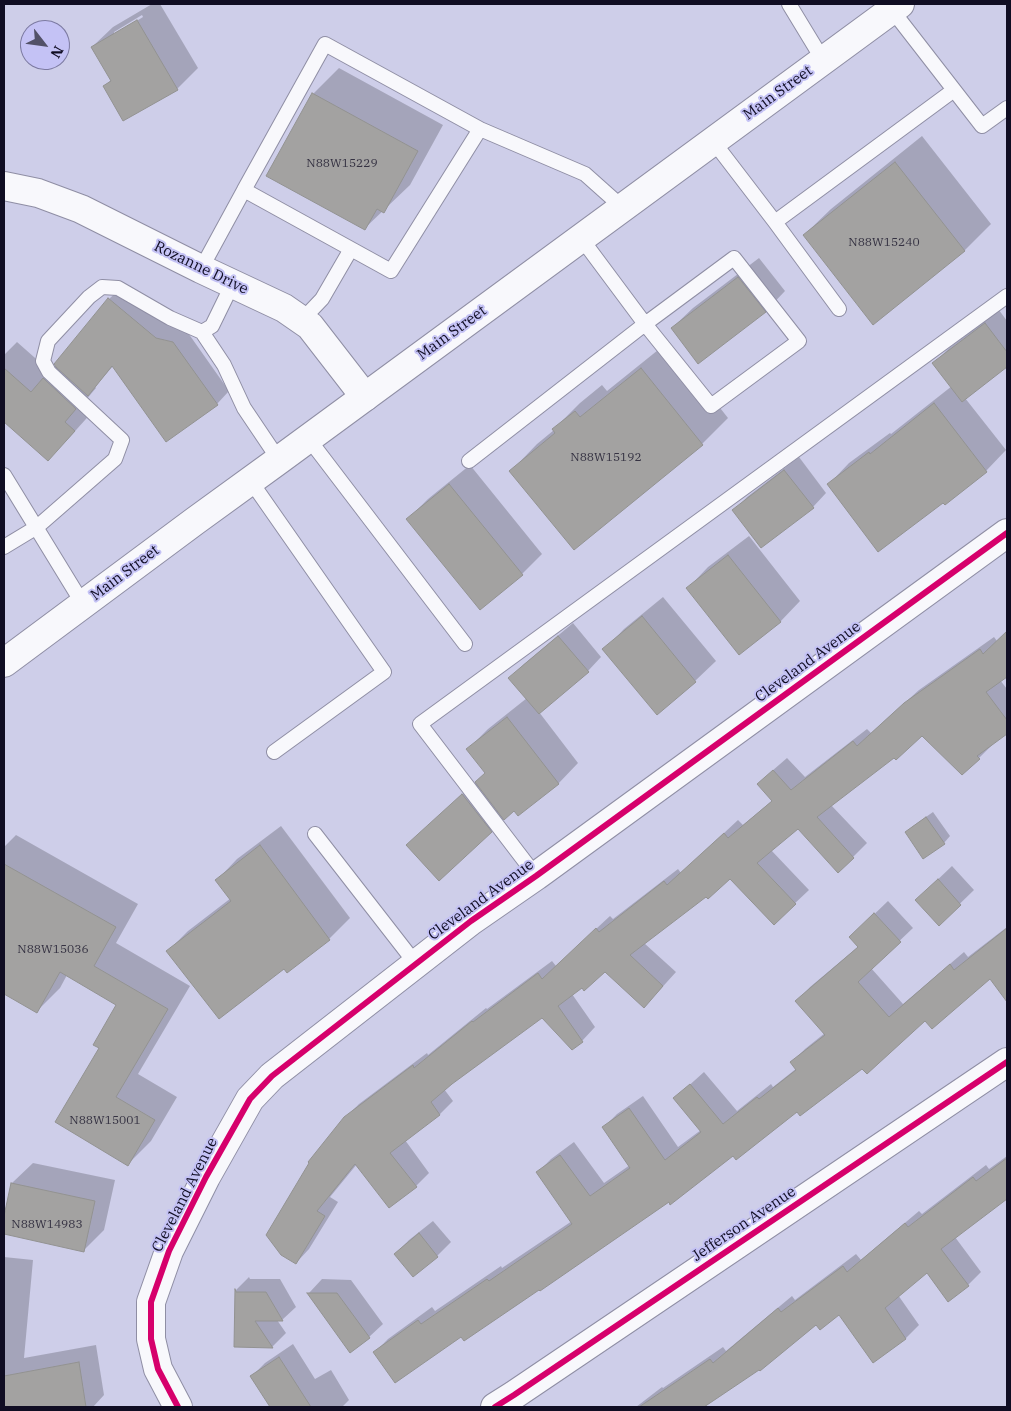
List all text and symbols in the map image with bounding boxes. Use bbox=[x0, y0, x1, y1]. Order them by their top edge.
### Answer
north arrow bbox=[20, 20, 70, 70]
text: N bbox=[47, 43, 68, 61]
street label: Main Street bbox=[740, 62, 816, 124]
house number: N88W15229 bbox=[306, 157, 378, 171]
house number: N88W15240 bbox=[848, 236, 920, 250]
street label: Rozanne Drive bbox=[151, 237, 251, 299]
street label: Main Street bbox=[414, 302, 490, 364]
house number: N88W15192 bbox=[570, 451, 642, 465]
street label: Main Street bbox=[87, 541, 163, 605]
street label: Cleveland Avenue bbox=[752, 618, 864, 706]
street label: Cleveland Avenue bbox=[425, 856, 537, 944]
house number: N88W15036 bbox=[17, 943, 89, 957]
house number: N88W15001 bbox=[69, 1114, 141, 1128]
street label: Cleveland Avenue bbox=[148, 1135, 222, 1255]
street label: Jefferson Avenue bbox=[689, 1183, 799, 1265]
house number: N88W14983 bbox=[11, 1218, 83, 1232]

